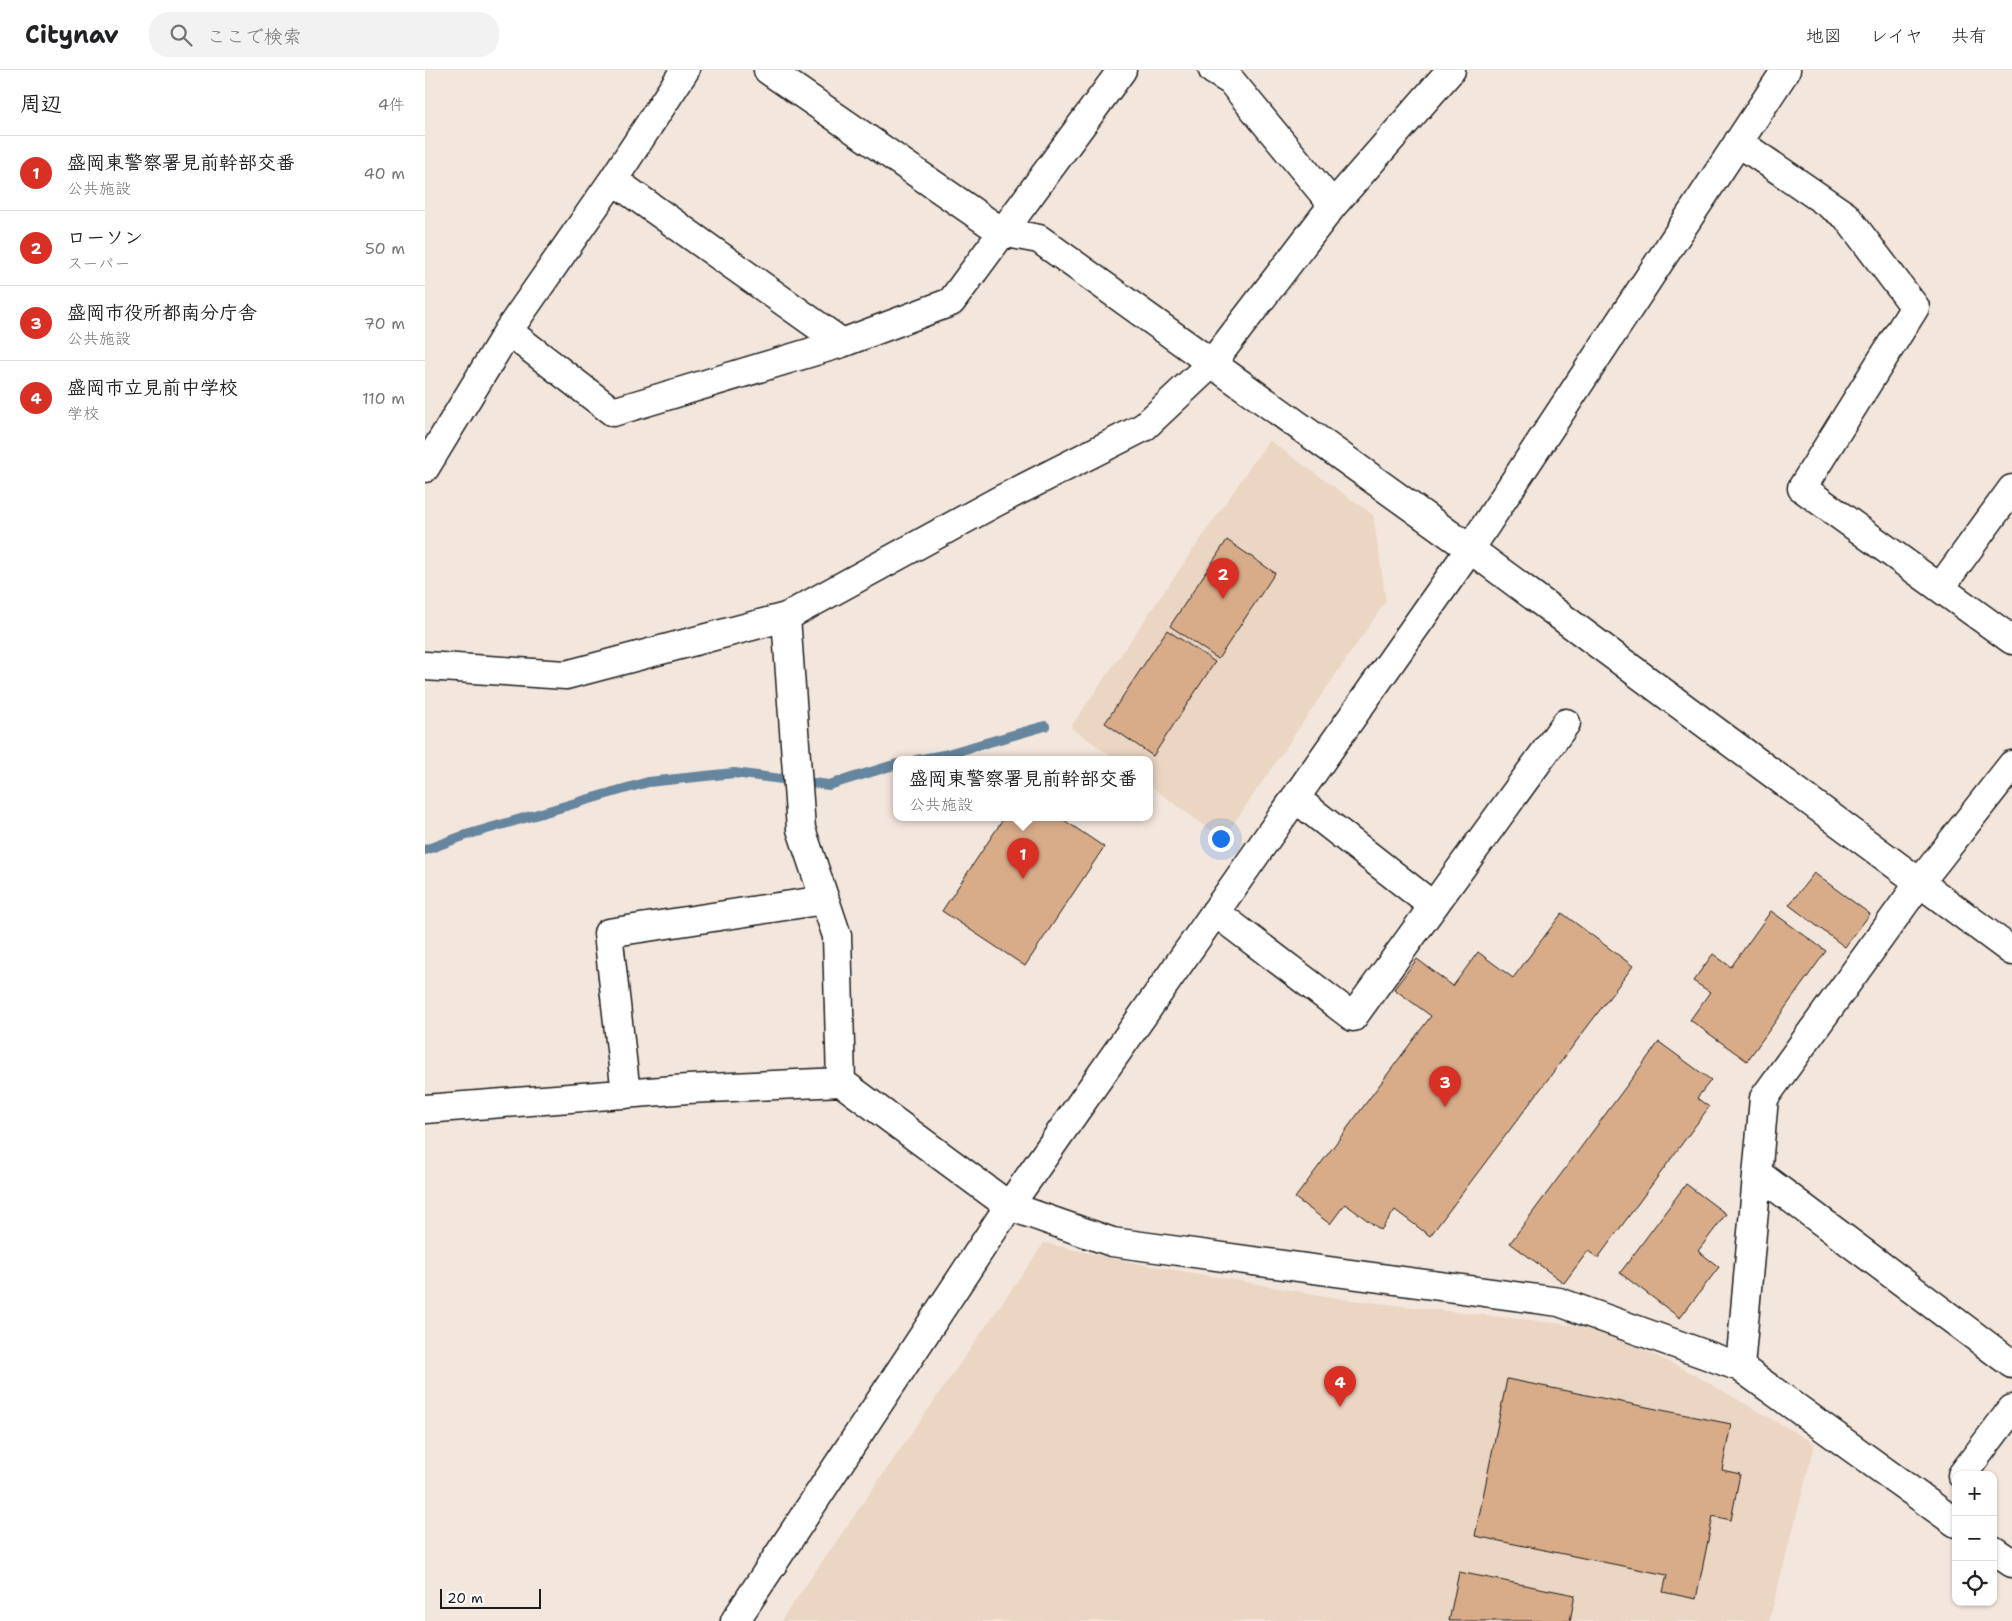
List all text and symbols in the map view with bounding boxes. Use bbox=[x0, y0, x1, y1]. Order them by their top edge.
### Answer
search box bbox=[149, 12, 499, 57]
text: Citynav bbox=[25, 19, 119, 51]
icon: search bbox=[167, 21, 195, 49]
text: ここで検索 bbox=[207, 24, 302, 49]
text: 地図 bbox=[1806, 24, 1842, 48]
text: レイヤ bbox=[1870, 24, 1923, 48]
text: 共有 bbox=[1951, 24, 1987, 48]
text: 周辺 bbox=[20, 90, 62, 118]
text: 4件 bbox=[378, 94, 405, 115]
text: 盛岡東警察署見前幹部交番 bbox=[67, 150, 295, 175]
text: 1 bbox=[32, 163, 40, 184]
text: 40 m bbox=[363, 163, 405, 184]
text: 公共施設 bbox=[67, 178, 131, 199]
text: ローソン bbox=[67, 225, 143, 250]
text: 2 bbox=[30, 238, 42, 259]
text: 50 m bbox=[365, 238, 405, 259]
text: スーパー bbox=[67, 253, 130, 274]
text: 盛岡市役所都南分庁舎 bbox=[67, 300, 257, 325]
text: 3 bbox=[30, 313, 42, 334]
text: 70 m bbox=[364, 313, 405, 334]
text: 公共施設 bbox=[67, 328, 131, 349]
text: 盛岡市立見前中学校 bbox=[67, 375, 238, 400]
text: 4 bbox=[30, 388, 42, 409]
text: 110 m bbox=[362, 388, 405, 409]
text: 学校 bbox=[67, 403, 99, 424]
pin: 2 bbox=[1207, 558, 1239, 599]
popup bbox=[893, 756, 1153, 821]
text: 盛岡東警察署見前幹部交番 bbox=[909, 766, 1137, 791]
text: 公共施設 bbox=[909, 794, 973, 815]
your location bbox=[1208, 826, 1234, 852]
pin: 1 bbox=[1007, 838, 1039, 879]
pin: 3 bbox=[1429, 1066, 1461, 1107]
pin: 4 bbox=[1324, 1366, 1356, 1407]
map controls bbox=[1952, 1471, 1997, 1606]
button: + bbox=[1952, 1471, 1997, 1516]
button: − bbox=[1952, 1516, 1997, 1561]
button: locate bbox=[1952, 1561, 1997, 1606]
scale bar bbox=[440, 1586, 541, 1609]
text: 20 m bbox=[447, 1589, 483, 1607]

